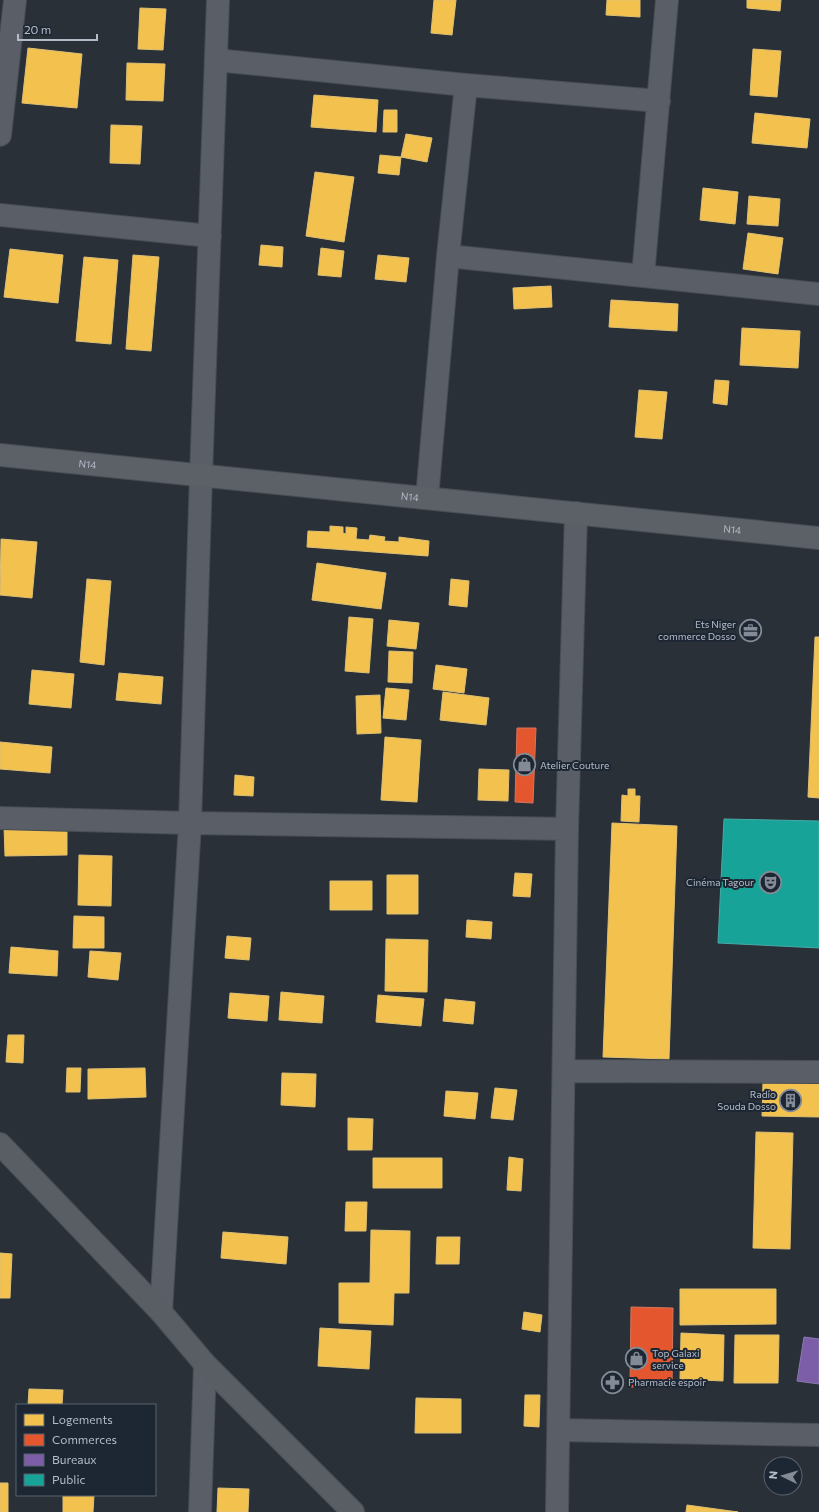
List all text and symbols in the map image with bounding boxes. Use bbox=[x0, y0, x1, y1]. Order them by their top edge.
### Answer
scale bar bbox=[18, 16, 97, 42]
text: 20 m bbox=[24, 22, 51, 36]
street label: N14 bbox=[78, 457, 97, 471]
street label: N14 bbox=[400, 490, 419, 503]
street label: N14 bbox=[723, 522, 742, 536]
office icon: Ets Niger commerce Dosso bbox=[738, 617, 764, 643]
place label: Ets Niger commerce Dosso bbox=[658, 618, 736, 642]
shop icon: Atelier Couture bbox=[512, 752, 538, 778]
place label: Atelier Couture bbox=[540, 759, 609, 771]
theatre icon: Cinéma Tagour bbox=[757, 869, 783, 895]
place label: Cinéma Tagour bbox=[686, 876, 754, 888]
building icon: Radio Souda Dosso bbox=[778, 1087, 804, 1113]
place label: Radio Souda Dosso bbox=[717, 1088, 776, 1112]
shop icon: Top Galaxi service bbox=[623, 1346, 649, 1372]
place label: Top Galaxi service bbox=[652, 1347, 700, 1371]
pharmacy icon: Pharmacie espoir bbox=[599, 1369, 625, 1395]
place label: Pharmacie espoir bbox=[628, 1376, 706, 1388]
legend bbox=[16, 1404, 156, 1496]
text: Logements bbox=[52, 1412, 113, 1426]
text: Commerces bbox=[52, 1432, 117, 1446]
text: Bureaux bbox=[52, 1452, 97, 1466]
north arrow bbox=[763, 1456, 803, 1496]
text: N bbox=[766, 1470, 779, 1480]
text: Public bbox=[52, 1472, 85, 1486]

